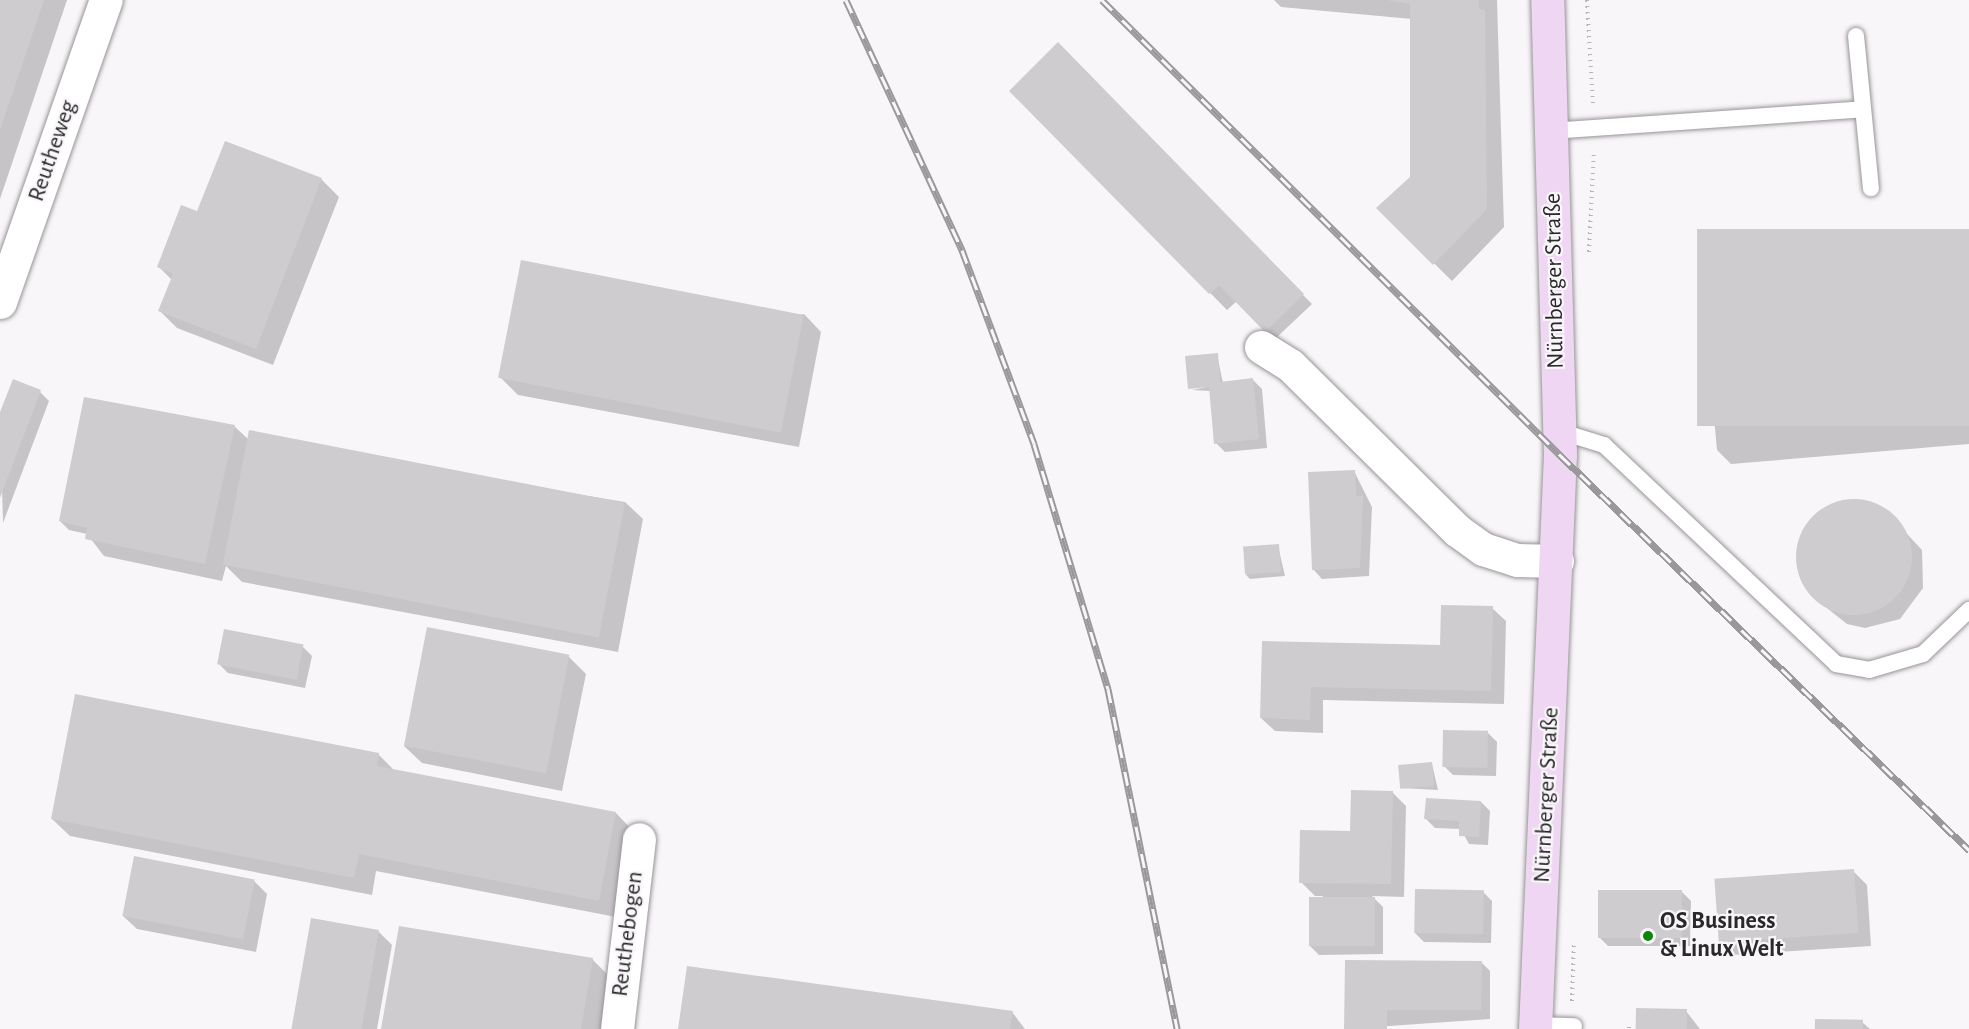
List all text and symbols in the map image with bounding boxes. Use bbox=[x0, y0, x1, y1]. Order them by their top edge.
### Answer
street label: Reutheweg bbox=[22, 97, 84, 205]
street label: Nürnberger Straße bbox=[1539, 193, 1571, 369]
street label: Nürnberger Straße bbox=[1528, 706, 1566, 884]
street label: Reuthebogen bbox=[606, 870, 650, 998]
place label: OS Business & Linux Welt bbox=[1660, 908, 1783, 964]
marker: OS Business & Linux Welt bbox=[1641, 929, 1655, 943]

